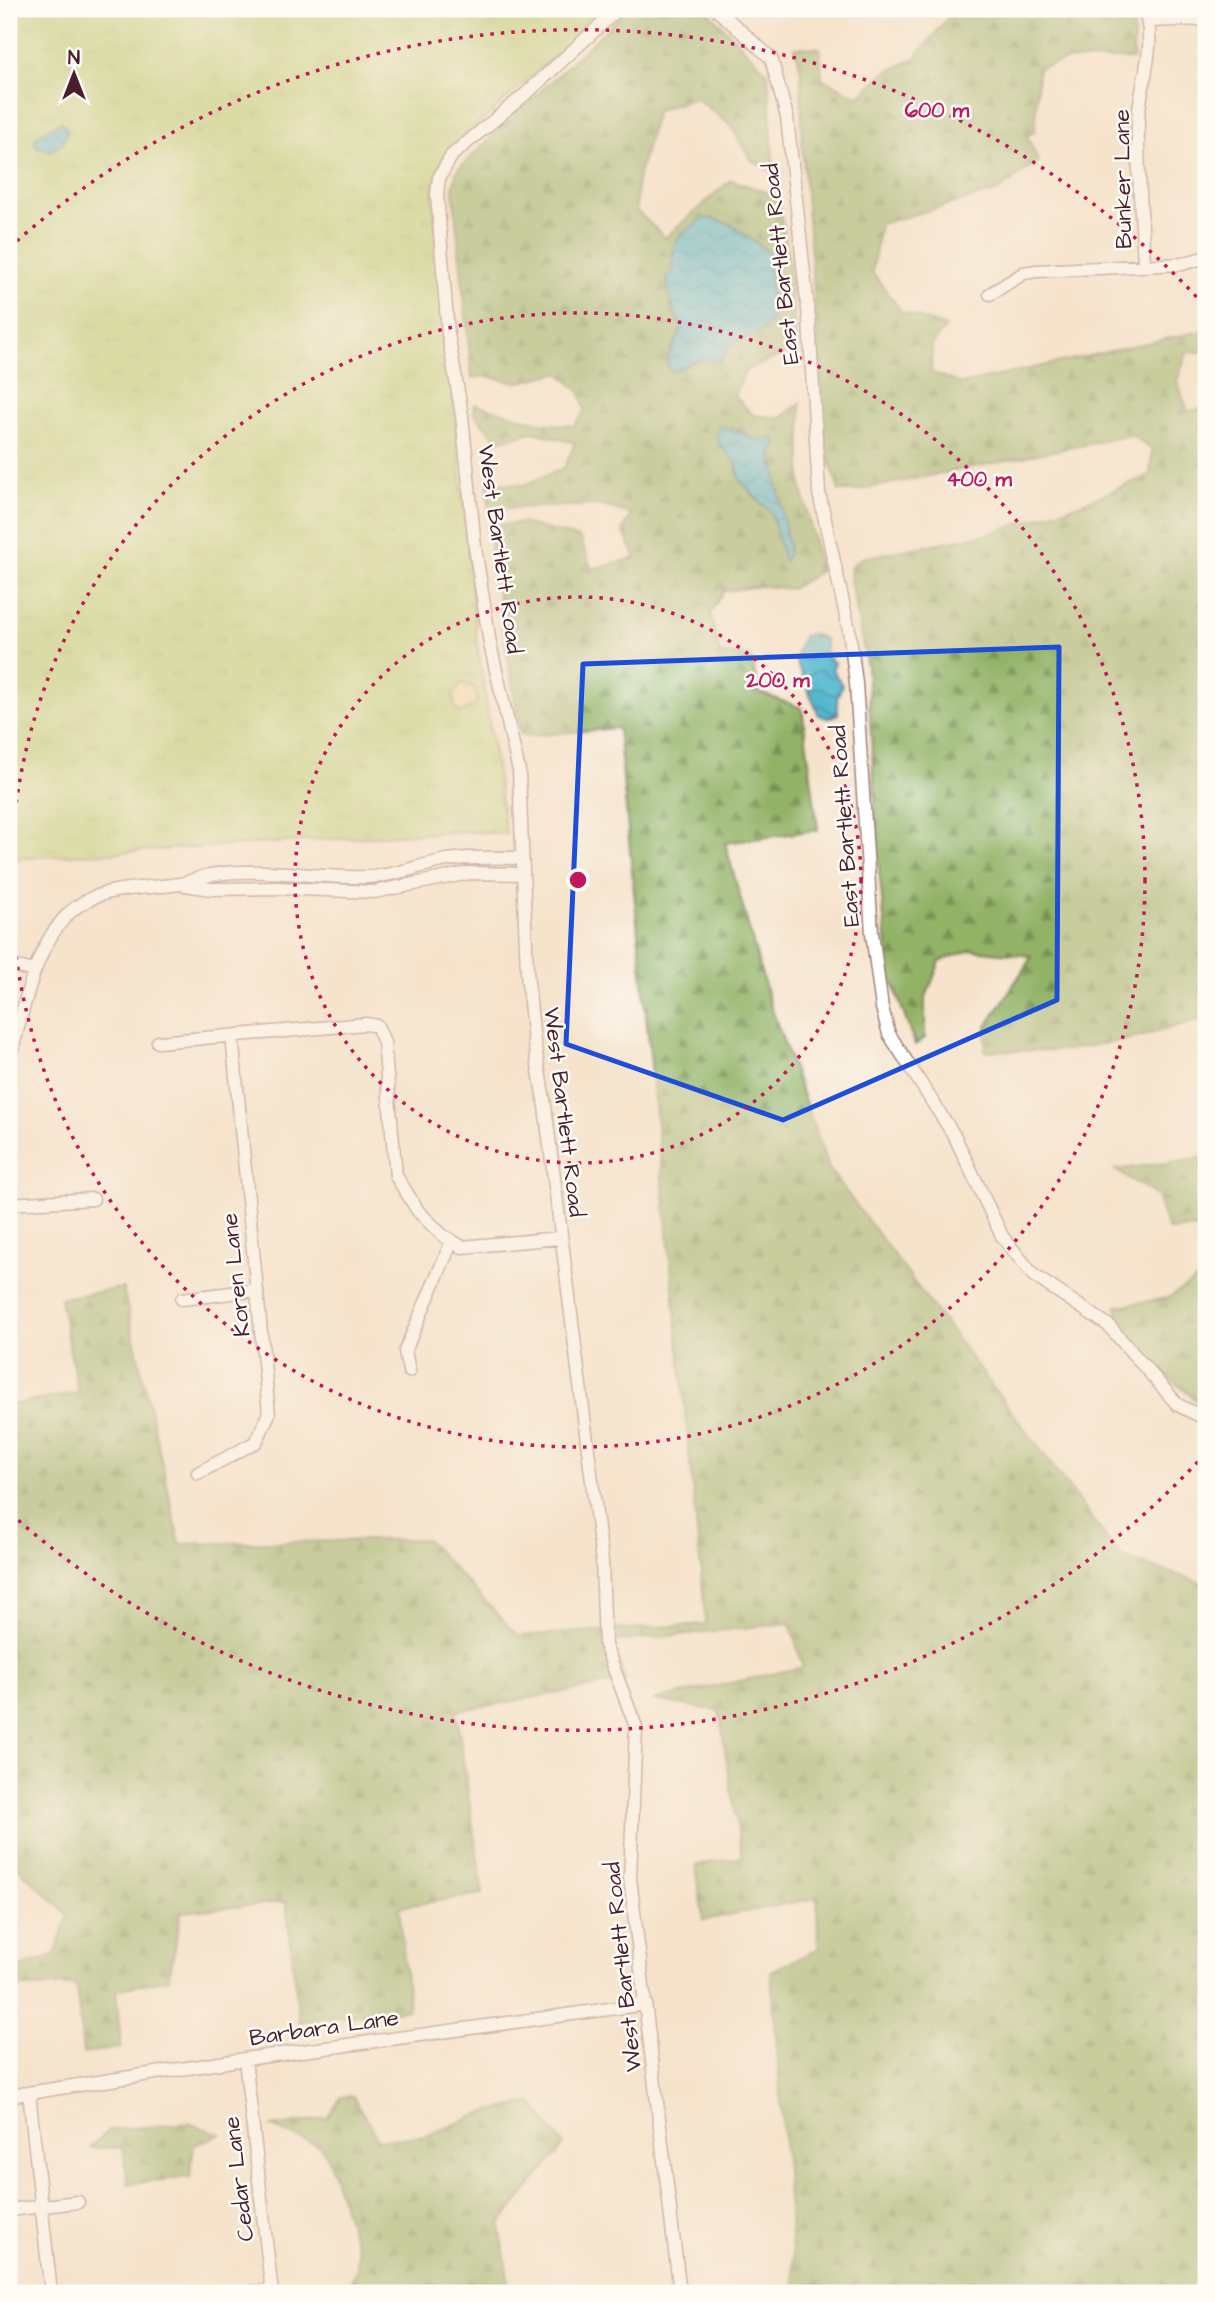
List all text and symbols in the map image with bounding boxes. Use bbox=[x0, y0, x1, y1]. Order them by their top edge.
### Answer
north arrow bbox=[38, 38, 108, 108]
text: N bbox=[68, 45, 80, 72]
text: 600 m bbox=[905, 96, 970, 125]
street label: Bunker Lane bbox=[1106, 109, 1140, 249]
street label: East Bartlett Road bbox=[754, 162, 807, 366]
street label: West Bartlett Road bbox=[469, 443, 531, 656]
text: 400 m bbox=[946, 465, 1012, 494]
text: 200 m bbox=[745, 666, 810, 695]
street label: East Bartlett Road bbox=[822, 724, 868, 928]
centre of rings bbox=[566, 868, 590, 892]
street label: West Bartlett Road bbox=[535, 1006, 593, 1219]
street label: Koren Lane bbox=[214, 1211, 258, 1338]
street label: West Bartlett Road bbox=[596, 1860, 650, 2073]
street label: Barbara Lane bbox=[247, 2002, 401, 2054]
street label: Cedar Lane bbox=[215, 2115, 263, 2243]

